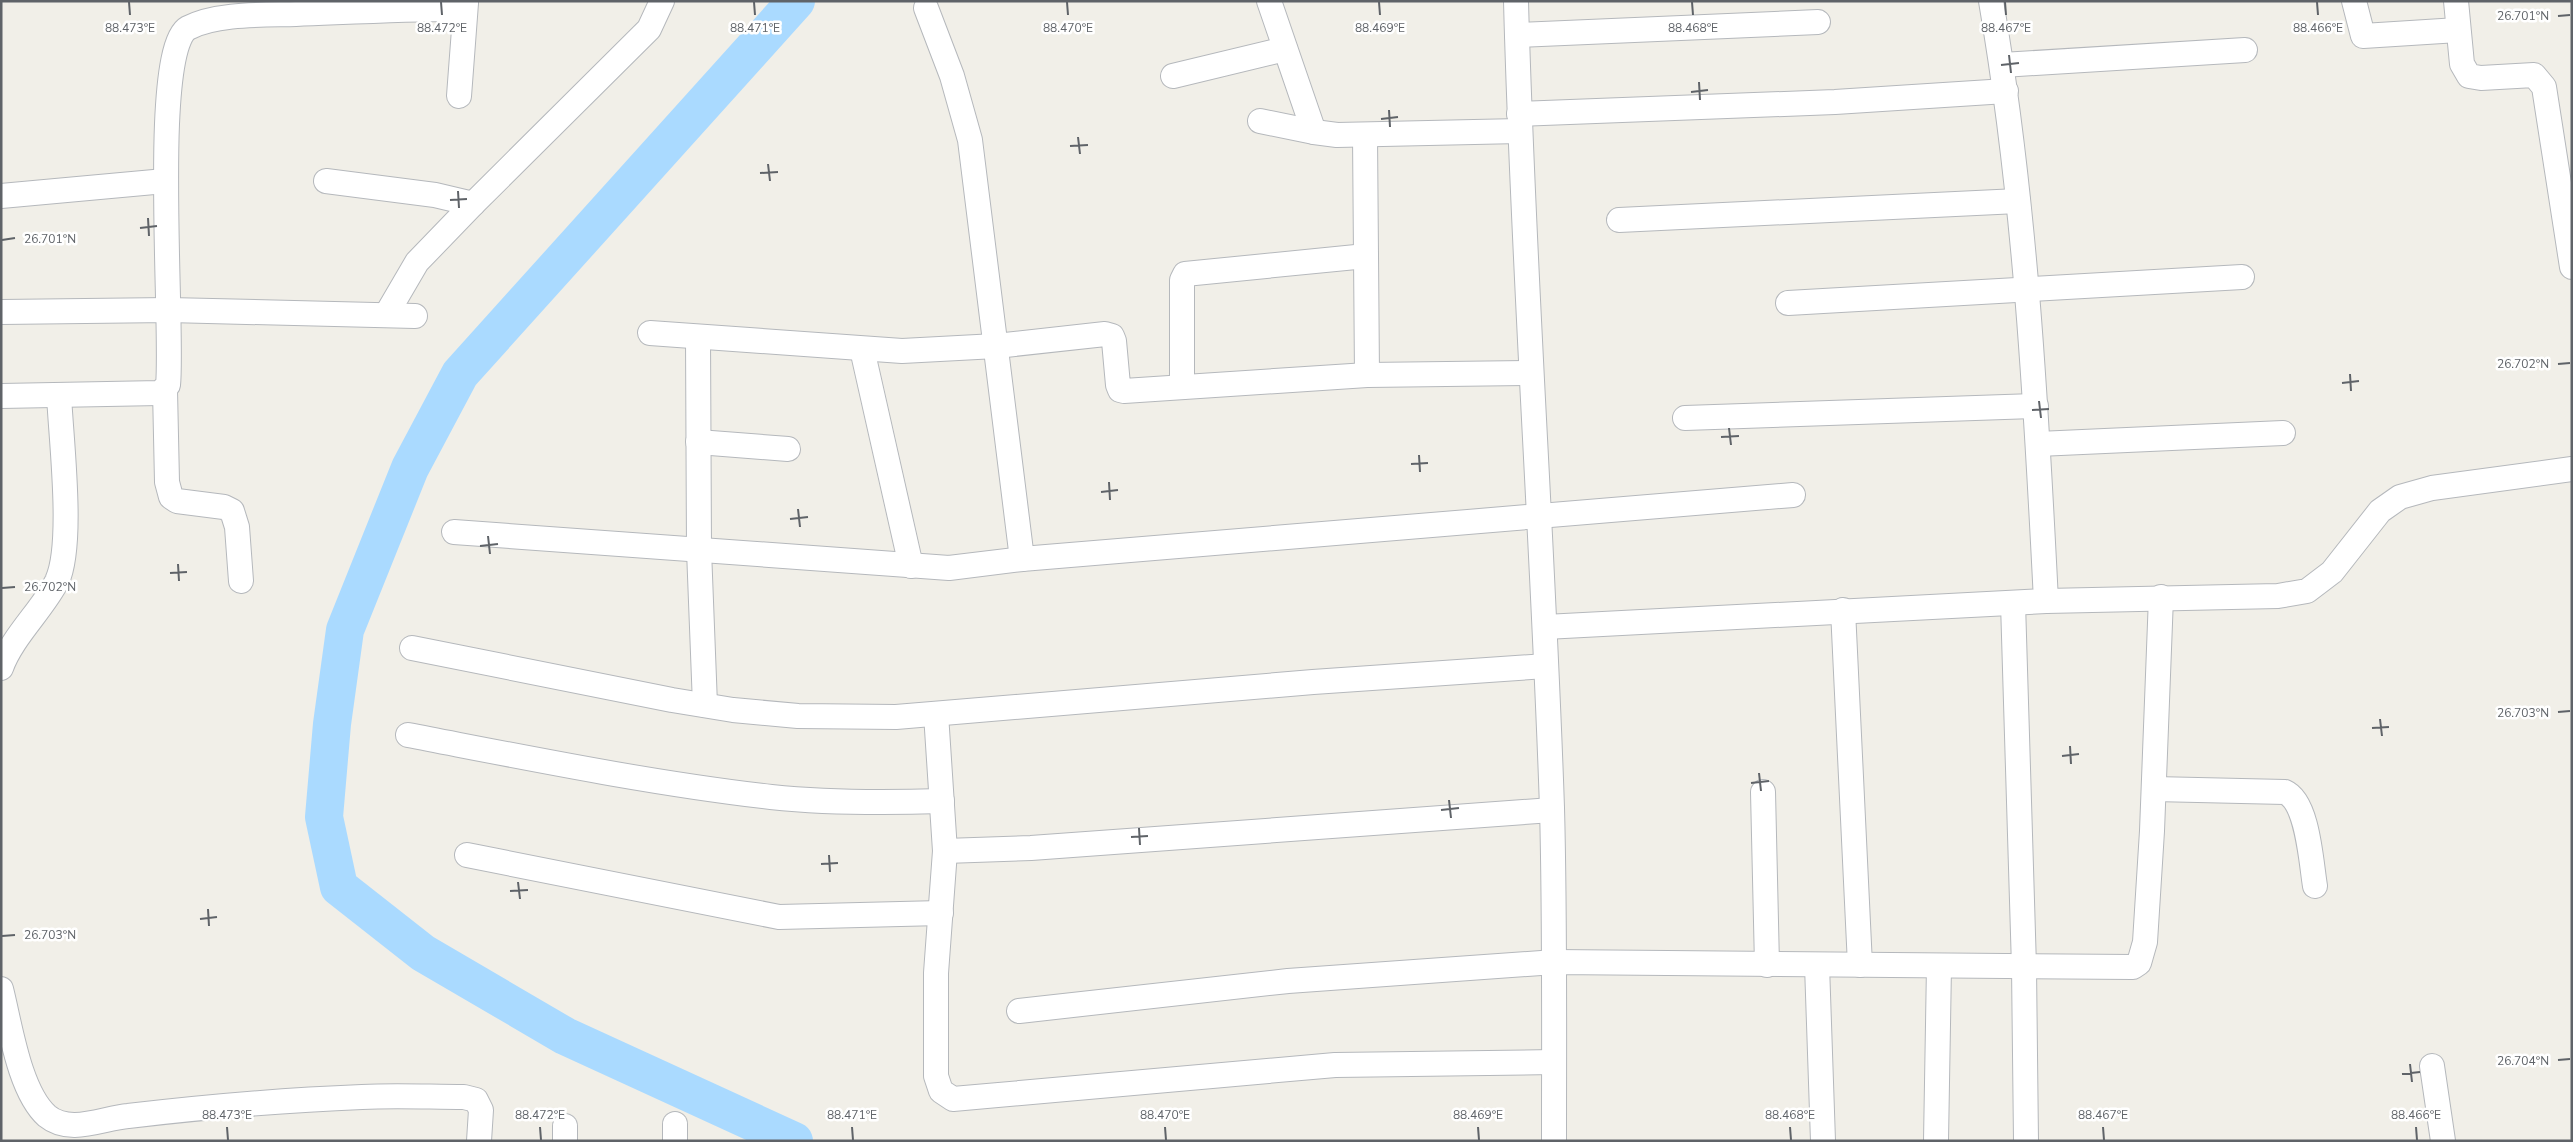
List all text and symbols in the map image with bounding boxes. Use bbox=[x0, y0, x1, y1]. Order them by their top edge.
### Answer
text: 26.701°N bbox=[2497, 8, 2549, 24]
text: 88.473°E bbox=[105, 20, 155, 36]
text: 88.472°E bbox=[417, 20, 467, 36]
text: 88.471°E bbox=[730, 20, 780, 36]
text: 88.470°E bbox=[1043, 20, 1093, 36]
text: 88.469°E bbox=[1355, 20, 1405, 36]
text: 88.468°E bbox=[1668, 20, 1718, 36]
text: 88.467°E bbox=[1981, 20, 2031, 36]
text: 88.466°E bbox=[2293, 20, 2343, 36]
text: 26.701°N bbox=[24, 231, 76, 247]
text: 26.702°N bbox=[2497, 356, 2549, 372]
text: 26.702°N bbox=[24, 579, 76, 595]
text: 26.703°N bbox=[2497, 705, 2549, 721]
text: 26.703°N bbox=[24, 927, 76, 943]
text: 26.704°N bbox=[2497, 1053, 2549, 1069]
text: 88.473°E bbox=[202, 1107, 252, 1123]
text: 88.472°E bbox=[515, 1107, 565, 1123]
text: 88.471°E bbox=[827, 1107, 877, 1123]
text: 88.470°E bbox=[1140, 1107, 1190, 1123]
text: 88.469°E bbox=[1453, 1107, 1503, 1123]
text: 88.468°E bbox=[1765, 1107, 1815, 1123]
text: 88.467°E bbox=[2078, 1107, 2128, 1123]
text: 88.466°E bbox=[2391, 1107, 2441, 1123]

